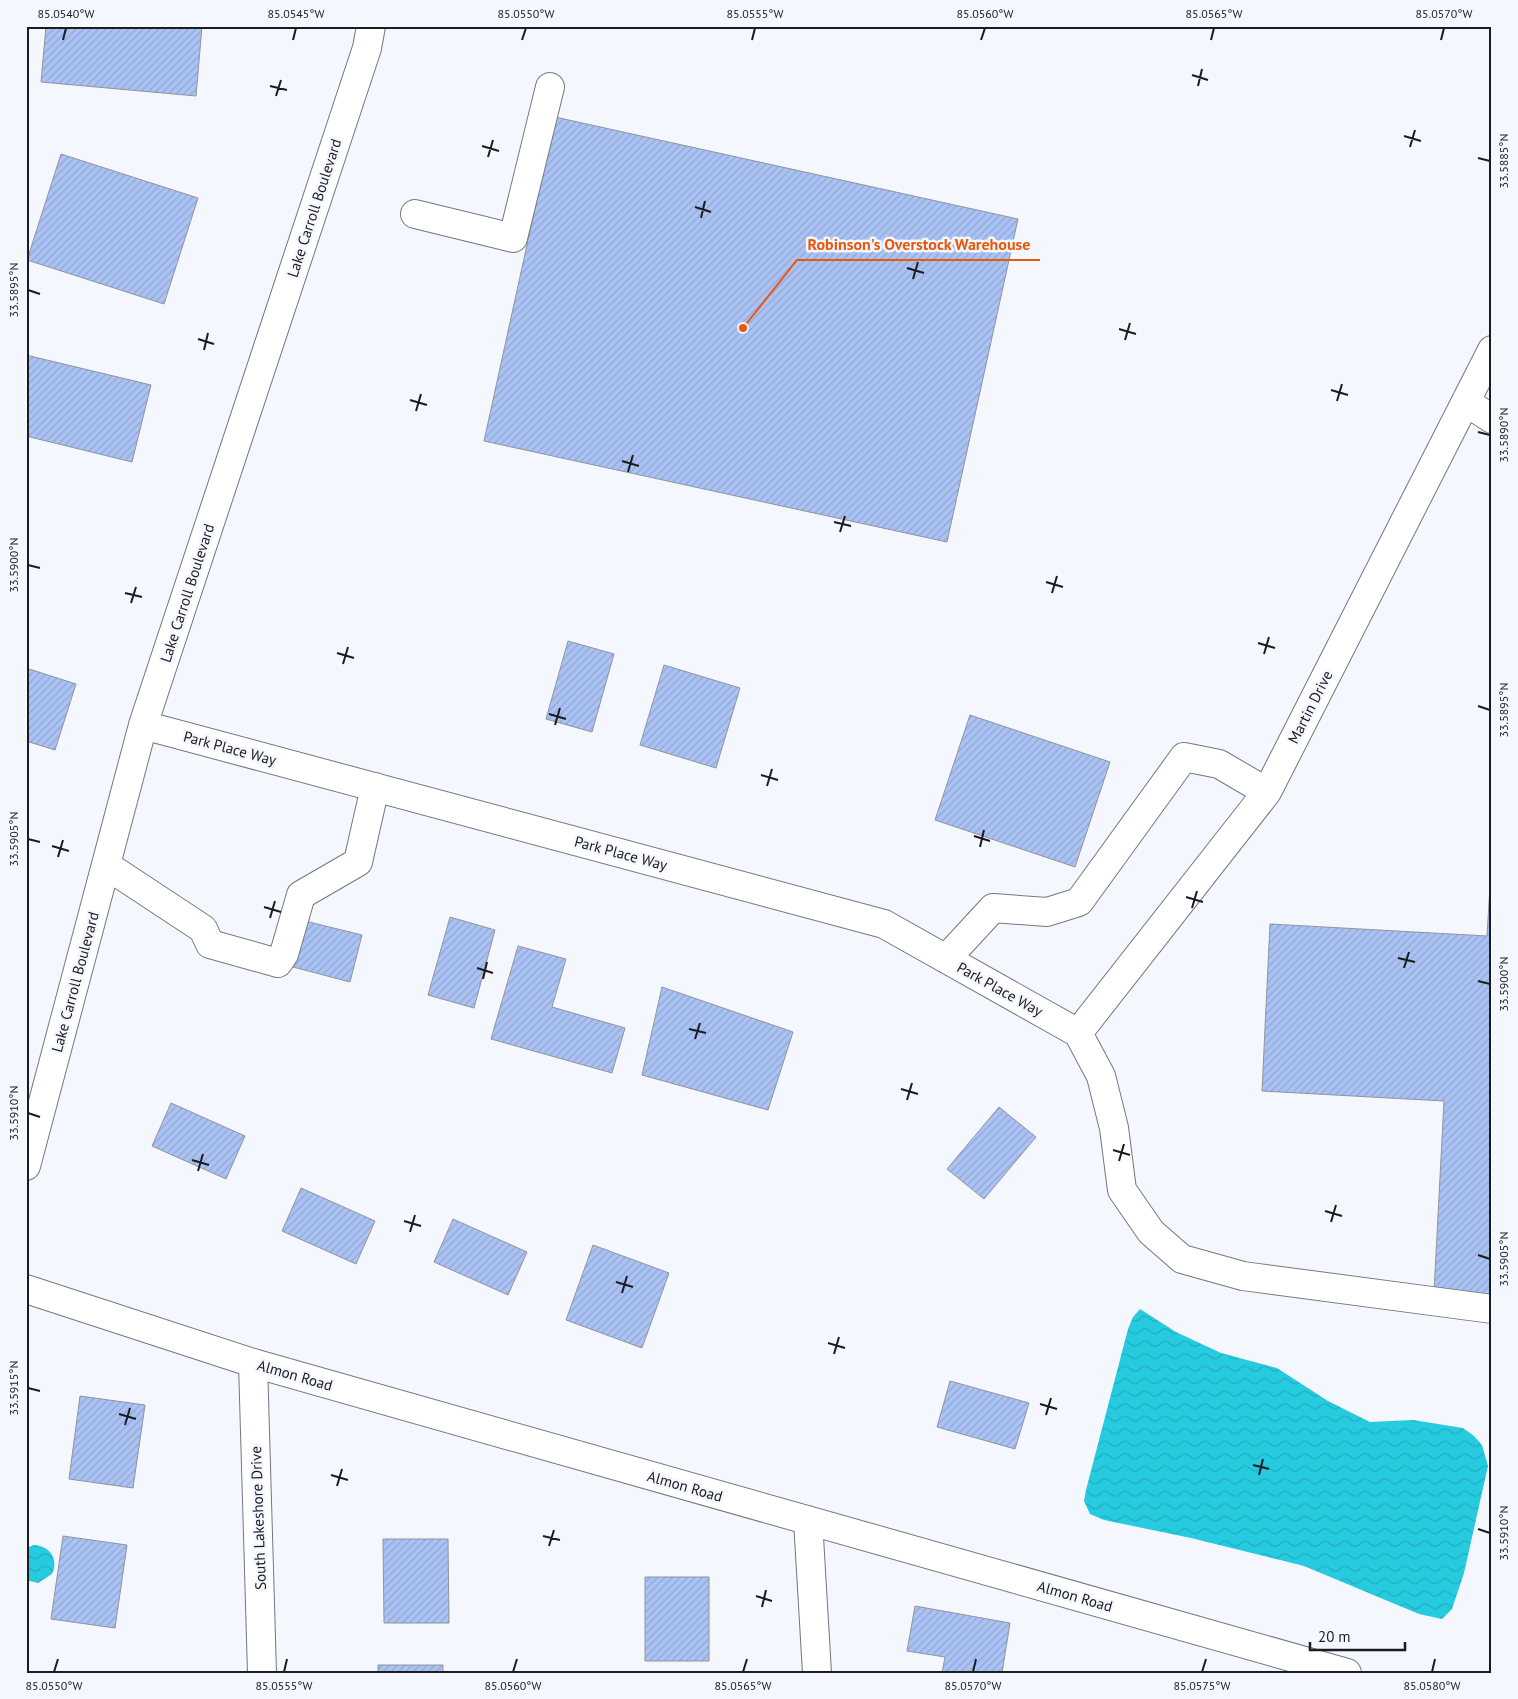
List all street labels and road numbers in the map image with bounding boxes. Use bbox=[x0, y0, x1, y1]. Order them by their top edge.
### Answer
street label: Lake Carroll Boulevard bbox=[283, 136, 345, 280]
street label: Lake Carroll Boulevard bbox=[156, 521, 218, 665]
street label: Martin Drive bbox=[1283, 667, 1337, 747]
street label: Park Place Way bbox=[181, 726, 279, 770]
street label: Park Place Way bbox=[572, 831, 670, 875]
street label: Lake Carroll Boulevard bbox=[47, 910, 103, 1054]
street label: Park Place Way bbox=[954, 958, 1046, 1020]
street label: Almon Road bbox=[255, 1355, 335, 1395]
street label: South Lakeshore Drive bbox=[246, 1446, 270, 1590]
street label: Almon Road bbox=[645, 1466, 725, 1506]
street label: Almon Road bbox=[1035, 1576, 1115, 1616]

